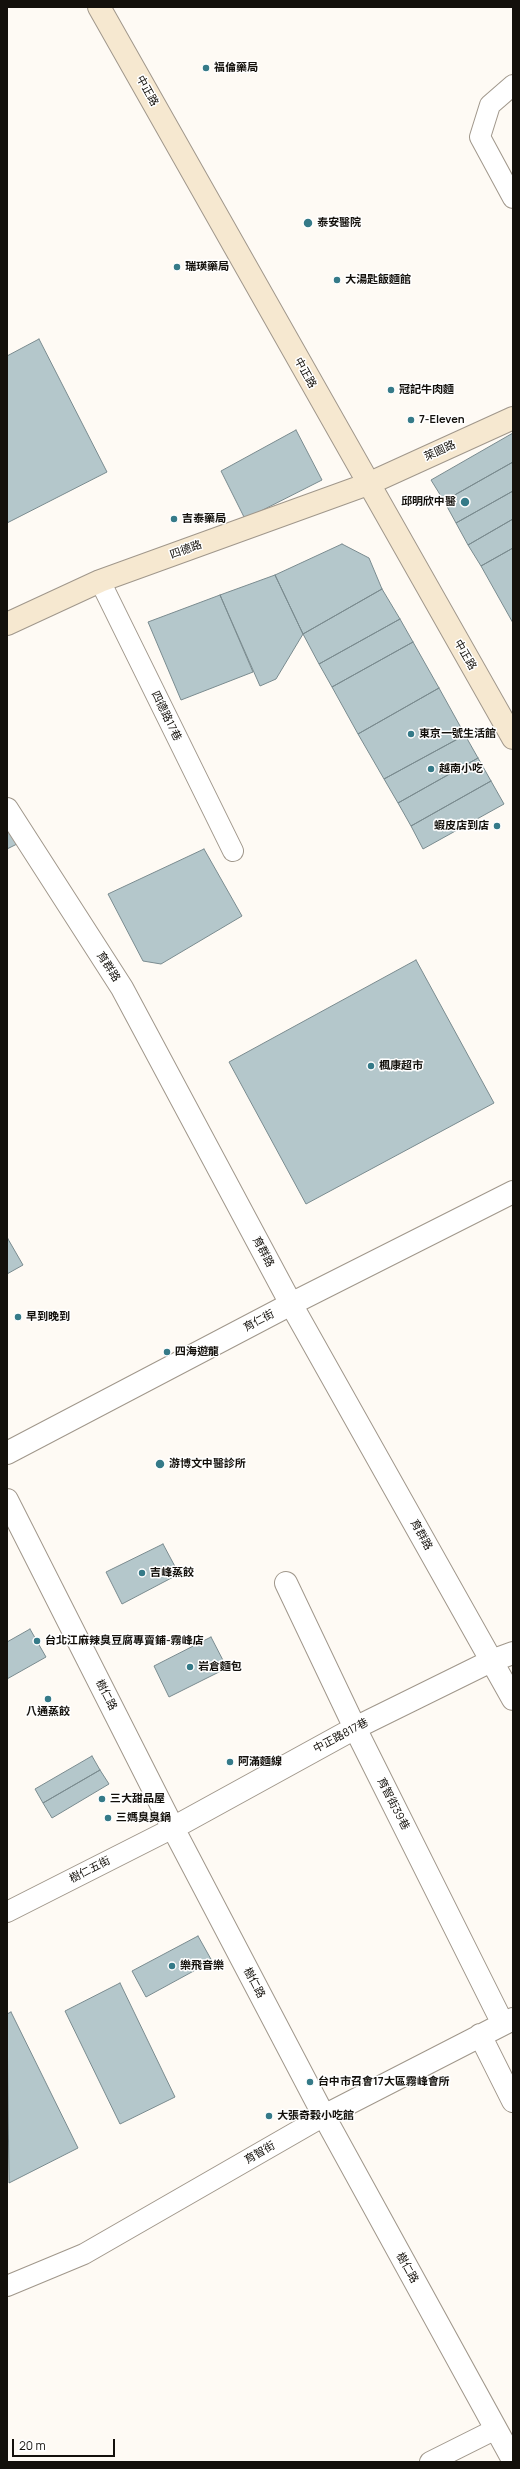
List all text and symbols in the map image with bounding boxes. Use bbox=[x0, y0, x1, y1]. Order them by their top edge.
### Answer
place label: 福倫藥局 bbox=[214, 61, 258, 75]
marker: 福倫藥局 bbox=[201, 63, 211, 73]
street label: 中正路 bbox=[133, 73, 161, 109]
place label: 泰安醫院 bbox=[317, 216, 361, 230]
marker: 泰安醫院 bbox=[302, 217, 314, 229]
place label: 瑞瑛藥局 bbox=[185, 260, 229, 274]
marker: 瑞瑛藥局 bbox=[172, 262, 182, 272]
place label: 大湯匙飯麵館 bbox=[345, 273, 411, 287]
marker: 大湯匙飯麵館 bbox=[332, 275, 342, 285]
street label: 中正路 bbox=[291, 355, 319, 391]
place label: 冠記牛肉麵 bbox=[399, 383, 454, 397]
marker: 冠記牛肉麵 bbox=[386, 385, 396, 395]
place label: 7-Eleven bbox=[419, 413, 465, 427]
marker: 7-Eleven bbox=[406, 415, 416, 425]
street label: 萊園路 bbox=[422, 438, 458, 464]
place label: 邱明欣中醫 bbox=[401, 495, 456, 509]
marker: 邱明欣中醫 bbox=[459, 496, 471, 508]
place label: 吉泰藥局 bbox=[182, 512, 226, 526]
marker: 吉泰藥局 bbox=[169, 514, 179, 524]
street label: 四德路 bbox=[168, 538, 204, 562]
street label: 中正路 bbox=[451, 637, 479, 673]
street label: 四德路17巷 bbox=[148, 689, 184, 743]
place label: 東京一號生活館 bbox=[419, 727, 496, 741]
marker: 東京一號生活館 bbox=[406, 729, 416, 739]
place label: 越南小吃 bbox=[439, 762, 483, 776]
marker: 越南小吃 bbox=[426, 764, 436, 774]
place label: 蝦皮店到店 bbox=[434, 819, 489, 833]
marker: 蝦皮店到店 bbox=[492, 821, 502, 831]
street label: 育群路 bbox=[93, 950, 123, 984]
place label: 楓康超市 bbox=[379, 1059, 423, 1073]
marker: 楓康超市 bbox=[366, 1061, 376, 1071]
street label: 育群路 bbox=[249, 1234, 277, 1270]
street label: 育仁街 bbox=[241, 1307, 277, 1335]
place label: 早到晚到 bbox=[26, 1310, 70, 1324]
marker: 早到晚到 bbox=[13, 1312, 23, 1322]
place label: 四海遊龍 bbox=[175, 1345, 219, 1359]
marker: 四海遊龍 bbox=[162, 1347, 172, 1357]
place label: 游博文中醫診所 bbox=[169, 1457, 246, 1471]
marker: 游博文中醫診所 bbox=[154, 1458, 166, 1470]
street label: 育群路 bbox=[407, 1517, 435, 1553]
place label: 吉峰蒸餃 bbox=[150, 1566, 194, 1580]
marker: 吉峰蒸餃 bbox=[137, 1568, 147, 1578]
place label: 台北江麻辣臭豆腐專賣鋪-霧峰店 bbox=[45, 1634, 204, 1648]
marker: 台北江麻辣臭豆腐專賣鋪-霧峰店 bbox=[32, 1636, 42, 1646]
place label: 岩倉麵包 bbox=[198, 1660, 242, 1674]
marker: 岩倉麵包 bbox=[185, 1662, 195, 1672]
street label: 樹仁路 bbox=[93, 1677, 119, 1713]
marker: 八通蒸餃 bbox=[43, 1694, 53, 1704]
place label: 八通蒸餃 bbox=[26, 1705, 70, 1719]
street label: 中正路817巷 bbox=[311, 1716, 371, 1756]
place label: 阿滿麵線 bbox=[238, 1755, 282, 1769]
marker: 阿滿麵線 bbox=[225, 1757, 235, 1767]
street label: 育智街39巷 bbox=[374, 1776, 412, 1832]
place label: 三大甜品屋 bbox=[110, 1792, 165, 1806]
marker: 三大甜品屋 bbox=[97, 1794, 107, 1804]
place label: 三媽臭臭鍋 bbox=[116, 1811, 171, 1825]
marker: 三媽臭臭鍋 bbox=[103, 1813, 113, 1823]
street label: 樹仁五街 bbox=[67, 1854, 113, 1886]
place label: 樂飛音樂 bbox=[180, 1959, 224, 1973]
marker: 樂飛音樂 bbox=[167, 1961, 177, 1971]
street label: 樹仁路 bbox=[240, 1965, 268, 2001]
place label: 台中市召會17大區霧峰會所 bbox=[318, 2075, 450, 2089]
marker: 台中市召會17大區霧峰會所 bbox=[305, 2077, 315, 2087]
place label: 大張奇榖小吃館 bbox=[277, 2109, 354, 2123]
marker: 大張奇榖小吃館 bbox=[264, 2111, 274, 2121]
street label: 育智街 bbox=[242, 2139, 278, 2167]
street label: 樹仁路 bbox=[393, 2250, 421, 2286]
scale bar bbox=[14, 2431, 117, 2457]
text: 20 m bbox=[19, 2437, 46, 2454]

